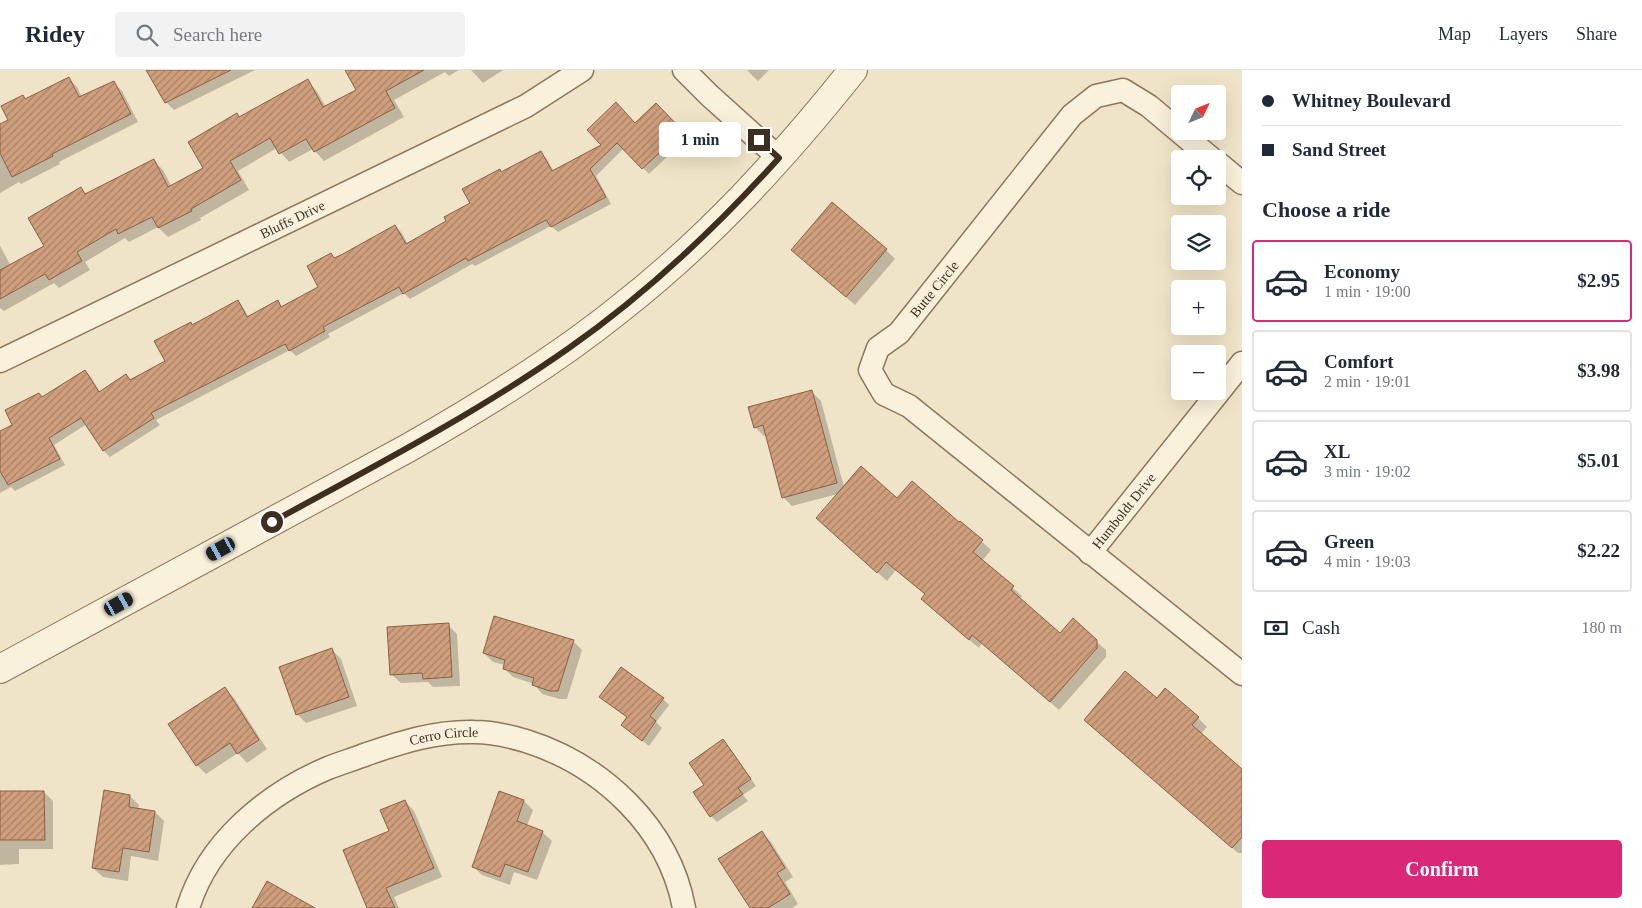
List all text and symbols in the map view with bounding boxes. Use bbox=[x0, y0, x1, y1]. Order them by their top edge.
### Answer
search box bbox=[115, 12, 465, 57]
text: Ridey bbox=[25, 21, 85, 47]
icon: search bbox=[133, 21, 161, 49]
text: Search here bbox=[173, 24, 262, 45]
text: Map bbox=[1438, 24, 1471, 44]
text: Layers bbox=[1499, 24, 1548, 44]
text: Share bbox=[1576, 24, 1617, 44]
north arrow bbox=[1171, 85, 1226, 140]
map controls bbox=[1171, 85, 1226, 400]
text: Whitney Boulevard bbox=[1292, 90, 1451, 111]
callout: 1 min bbox=[659, 122, 742, 158]
route end bbox=[748, 129, 770, 151]
text: 1 min bbox=[681, 131, 719, 148]
text: Sand Street bbox=[1292, 139, 1386, 160]
button: locate bbox=[1171, 150, 1226, 205]
text: Choose a ride bbox=[1262, 197, 1390, 222]
street label: Bluffs Drive bbox=[258, 198, 328, 242]
button: layers bbox=[1171, 215, 1226, 270]
street label: Butte Circle bbox=[907, 258, 962, 320]
icon: car bbox=[1264, 259, 1309, 304]
text: Economy bbox=[1324, 261, 1400, 282]
text: $2.95 bbox=[1577, 270, 1620, 291]
button: + bbox=[1171, 280, 1226, 335]
text: 1 min · 19:00 bbox=[1324, 283, 1411, 300]
button: − bbox=[1171, 345, 1226, 400]
icon: car bbox=[1264, 349, 1309, 394]
text: Comfort bbox=[1324, 351, 1394, 372]
text: $3.98 bbox=[1577, 360, 1620, 381]
text: 2 min · 19:01 bbox=[1324, 373, 1411, 390]
icon: car bbox=[1264, 439, 1309, 484]
text: XL bbox=[1324, 441, 1350, 462]
text: $5.01 bbox=[1577, 450, 1620, 471]
text: 3 min · 19:02 bbox=[1324, 463, 1411, 480]
street label: Humboldt Drive bbox=[1089, 470, 1159, 552]
route start bbox=[261, 511, 283, 533]
icon: car bbox=[1264, 529, 1309, 574]
text: Green bbox=[1324, 531, 1374, 552]
car bbox=[204, 535, 237, 563]
text: $2.22 bbox=[1577, 540, 1620, 561]
text: 4 min · 19:03 bbox=[1324, 553, 1411, 570]
car bbox=[102, 590, 135, 618]
icon: cash bbox=[1262, 614, 1290, 642]
text: Cash bbox=[1302, 617, 1340, 638]
text: 180 m bbox=[1582, 619, 1622, 636]
street label: Cerro Circle bbox=[408, 725, 478, 748]
button: Confirm bbox=[1262, 840, 1622, 898]

